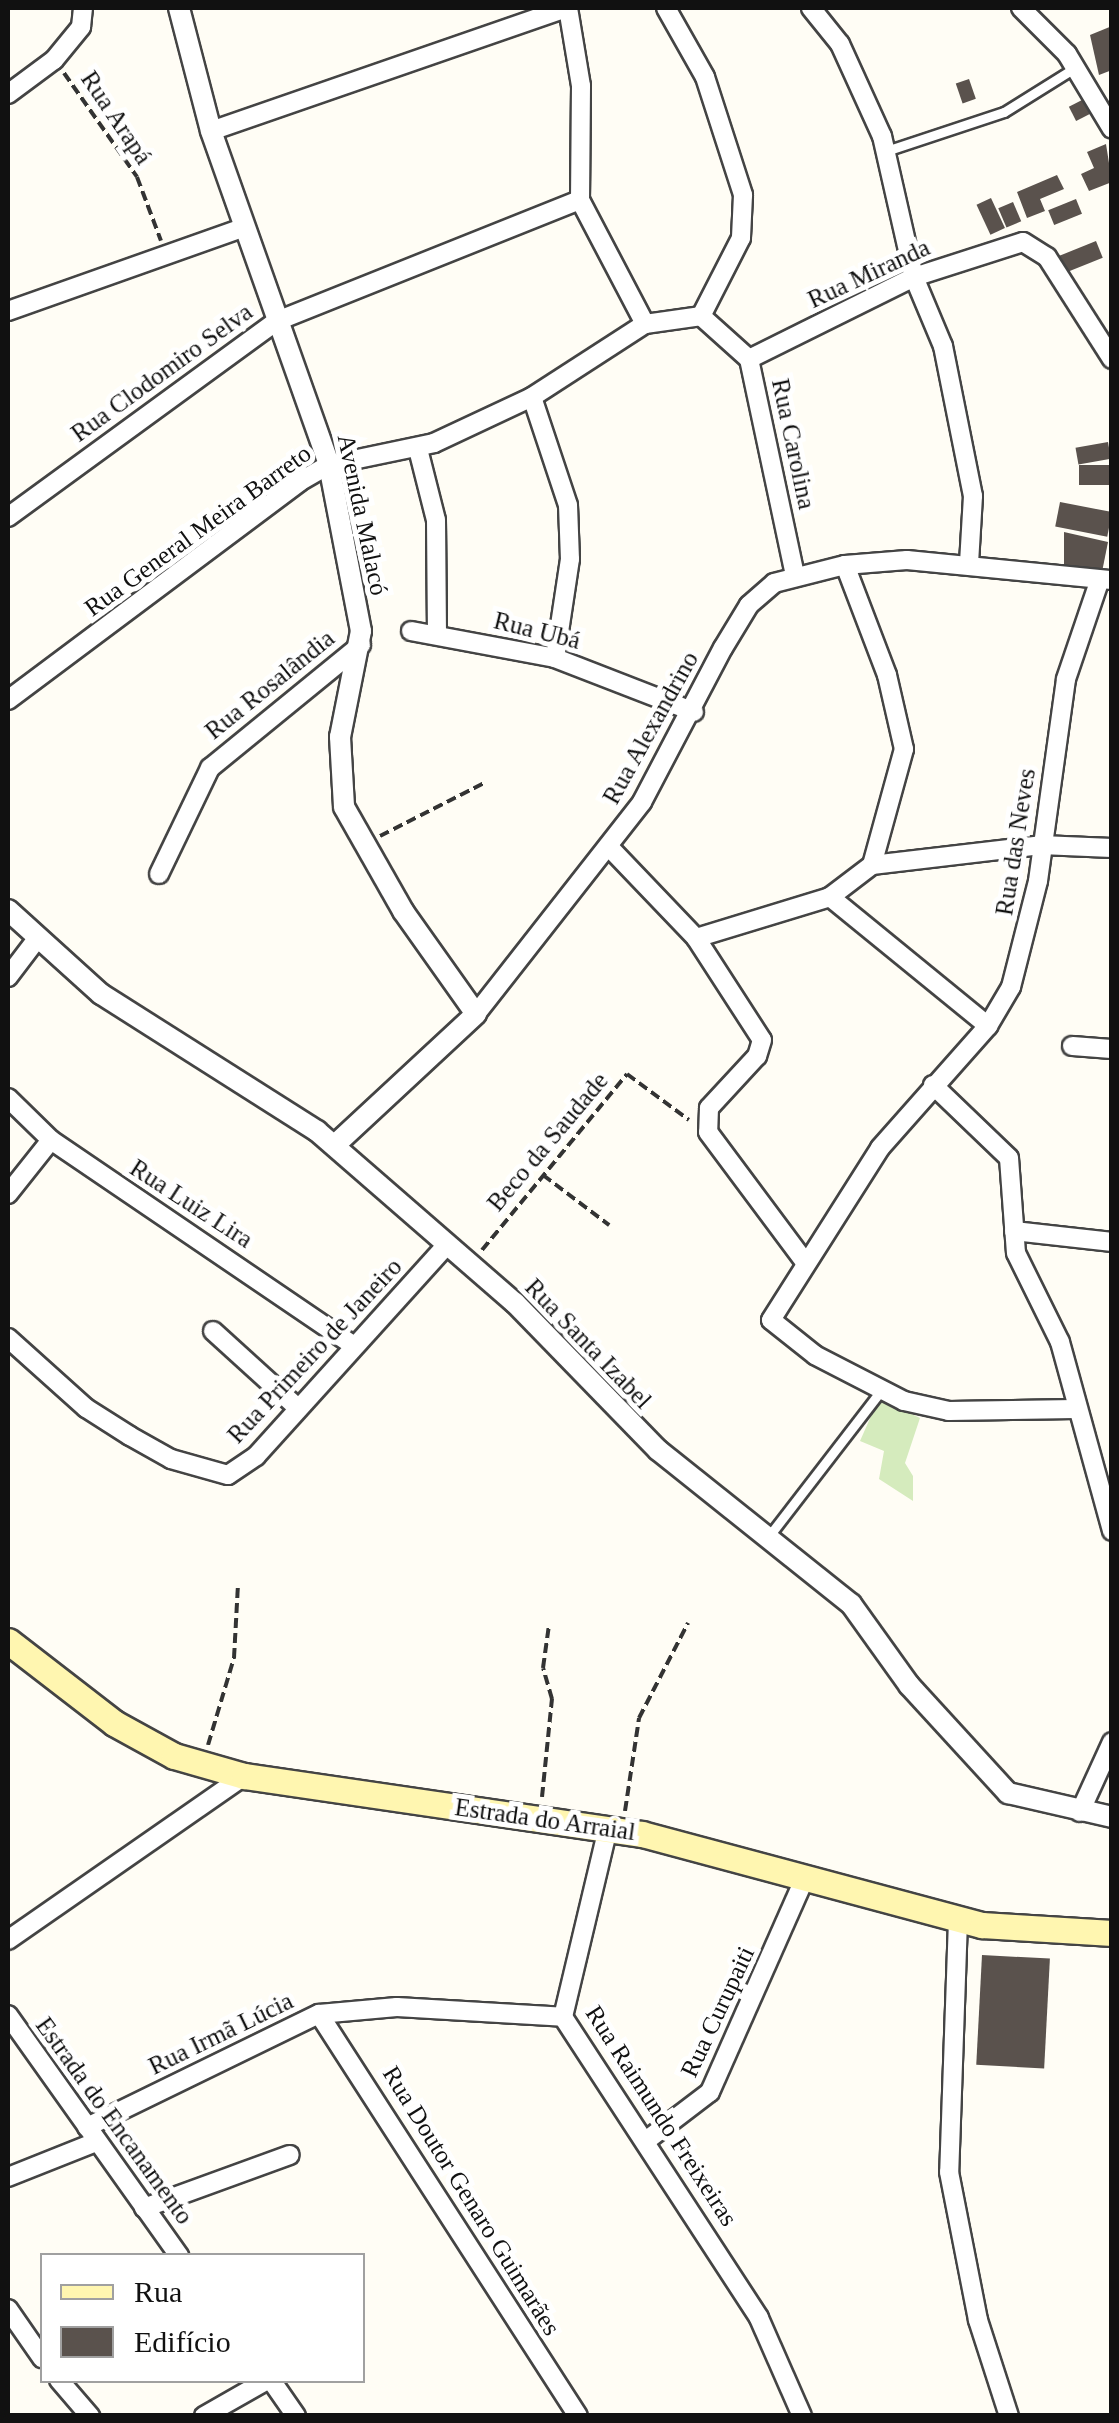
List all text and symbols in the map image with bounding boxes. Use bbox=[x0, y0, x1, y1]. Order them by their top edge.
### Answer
street label: Rua Arapá bbox=[73, 65, 159, 171]
street label: Rua Miranda bbox=[803, 233, 935, 315]
street label: Rua Clodomiro Selva bbox=[66, 297, 258, 449]
street label: Rua Carolina bbox=[765, 376, 821, 512]
street label: Avenida Malacó bbox=[330, 432, 394, 598]
street label: Rua General Meira Barreto bbox=[79, 439, 317, 623]
street label: Rua Ubá bbox=[491, 606, 583, 656]
street label: Rua Rosalândia bbox=[199, 624, 341, 746]
street label: Rua Alexandrino bbox=[596, 646, 706, 810]
street label: Rua das Neves bbox=[990, 766, 1042, 918]
street label: Beco da Saudade bbox=[481, 1066, 615, 1218]
street label: Rua Luiz Lira bbox=[124, 1153, 258, 1255]
street label: Rua Primeiro de Janeiro bbox=[221, 1252, 409, 1450]
street label: Rua Santa Izabel bbox=[518, 1273, 658, 1415]
street label: Estrada do Arraial bbox=[452, 1792, 638, 1848]
street label: Rua Curupaiti bbox=[675, 1942, 761, 2082]
street label: Rua Irmã Lúcia bbox=[144, 1986, 298, 2082]
street label: Rua Raimundo Freixeiras bbox=[578, 2000, 744, 2232]
street label: Estrada do Encanamento bbox=[29, 2012, 199, 2230]
street label: Rua Doutor Genaro Guimarães bbox=[376, 2061, 566, 2341]
legend bbox=[40, 2253, 365, 2383]
text: Rua bbox=[134, 2275, 182, 2308]
text: Edifício bbox=[134, 2325, 231, 2358]

